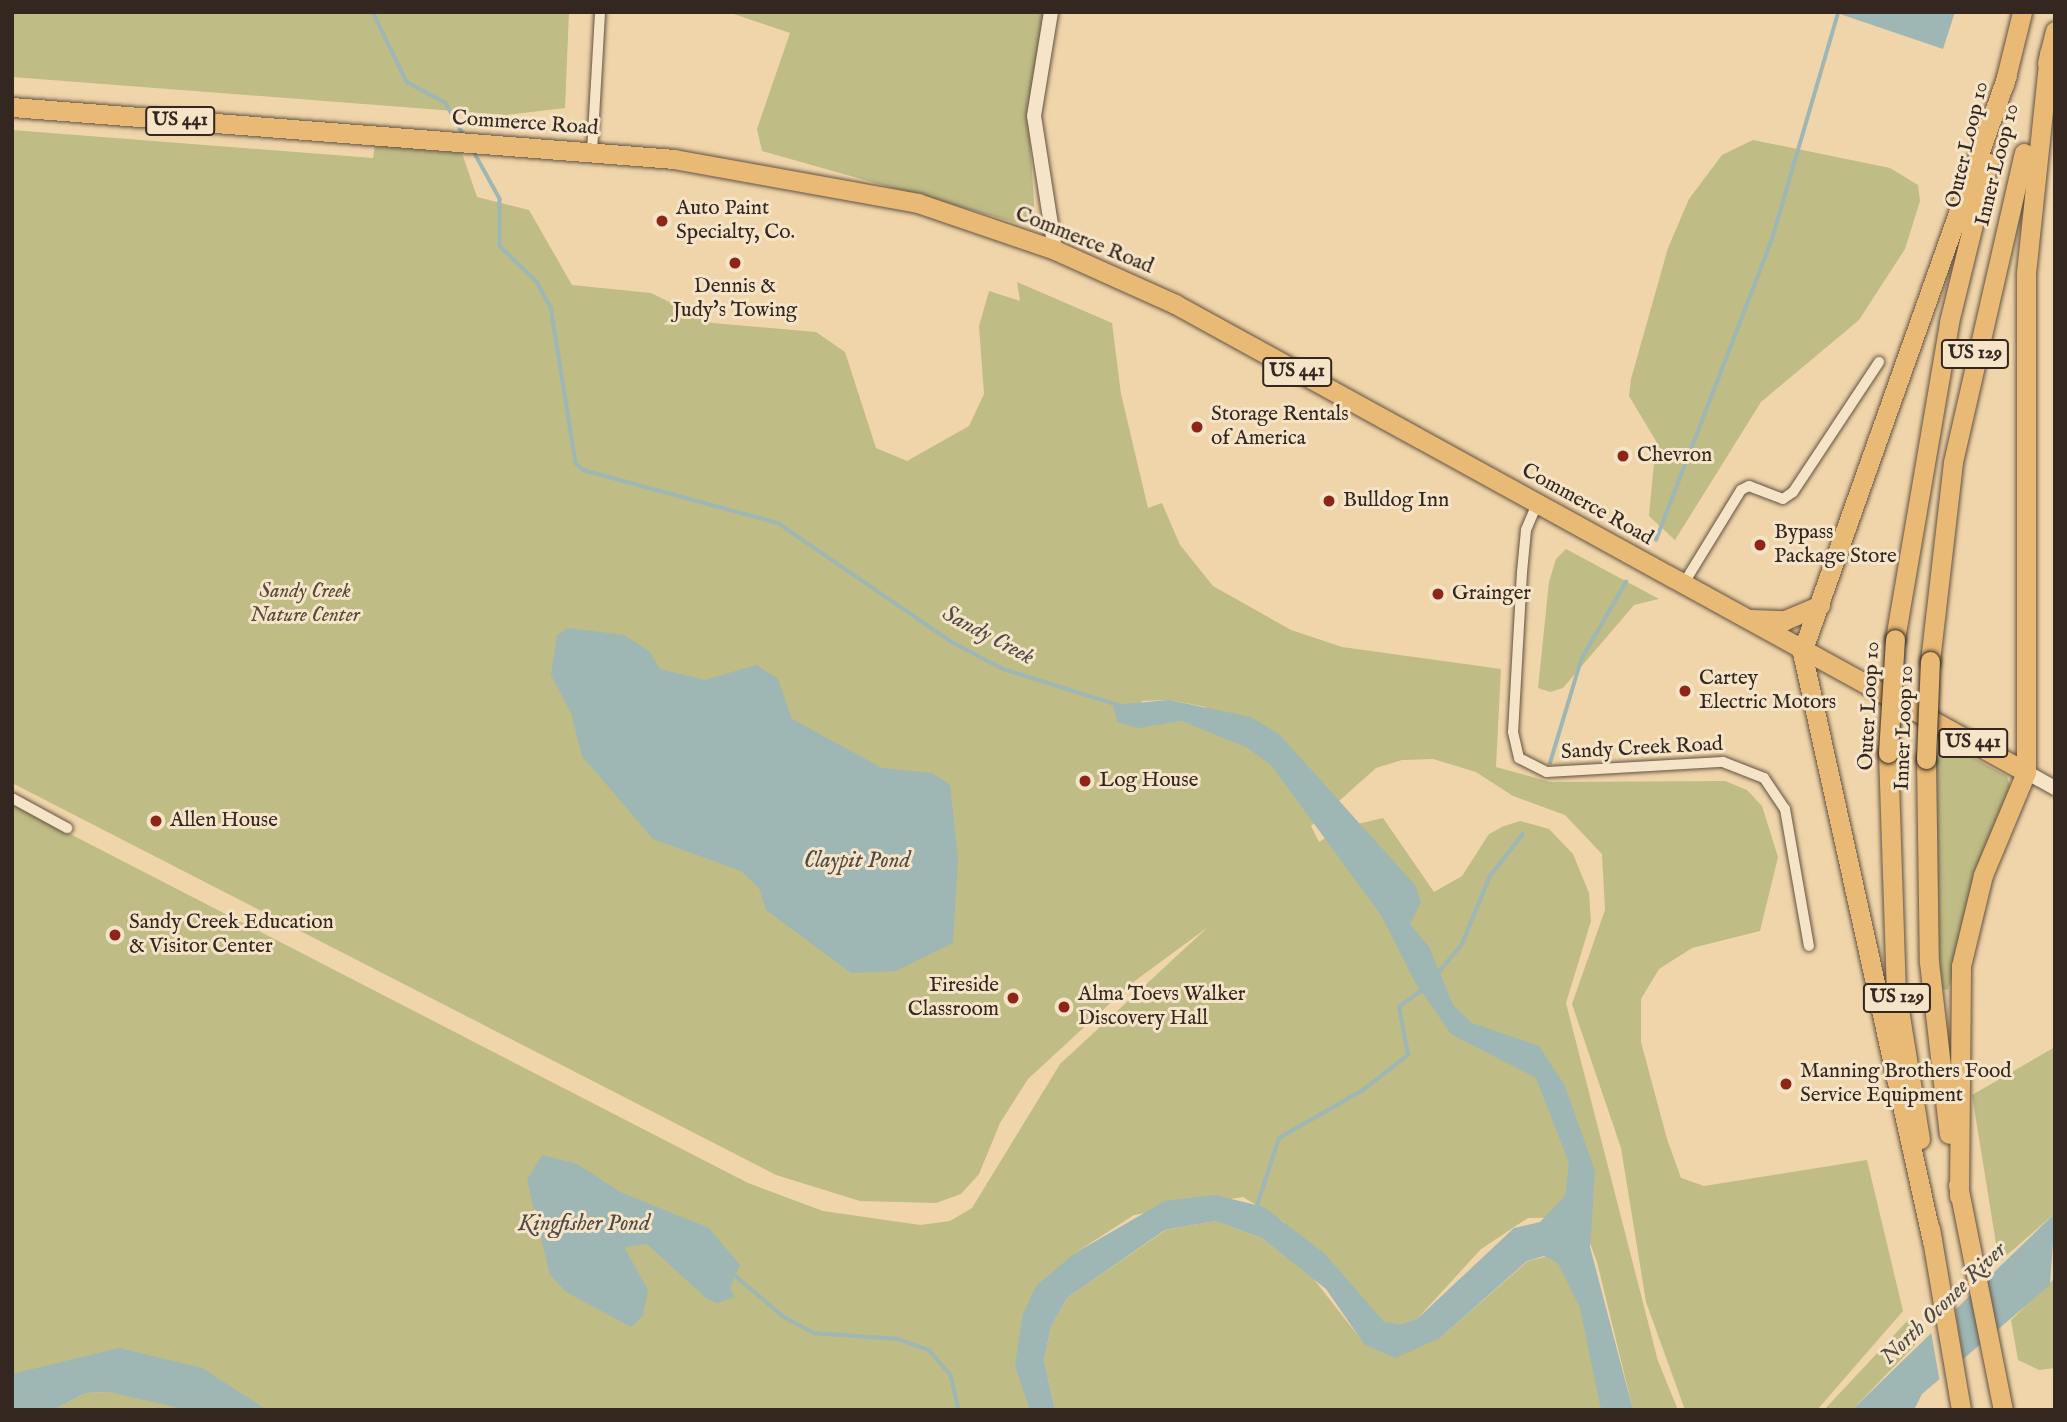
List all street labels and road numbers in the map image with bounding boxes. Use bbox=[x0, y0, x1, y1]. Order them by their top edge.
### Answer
street label: Outer Loop 10 bbox=[1941, 79, 1995, 211]
street label: Inner Loop 10 bbox=[1971, 101, 2025, 229]
road number: US 441 bbox=[145, 105, 215, 136]
street label: Commerce Road bbox=[451, 106, 599, 142]
street label: Commerce Road bbox=[1011, 202, 1157, 280]
road number: US 129 bbox=[1940, 338, 2010, 370]
road number: US 441 bbox=[1262, 356, 1332, 388]
street label: Commerce Road bbox=[1517, 458, 1657, 552]
street label: Outer Loop 10 bbox=[1854, 641, 1886, 771]
street label: Inner Loop 10 bbox=[1890, 665, 1920, 791]
road number: US 441 bbox=[1938, 728, 2008, 758]
street label: Sandy Creek Road bbox=[1560, 732, 1724, 766]
road number: US 129 bbox=[1862, 982, 1932, 1014]

